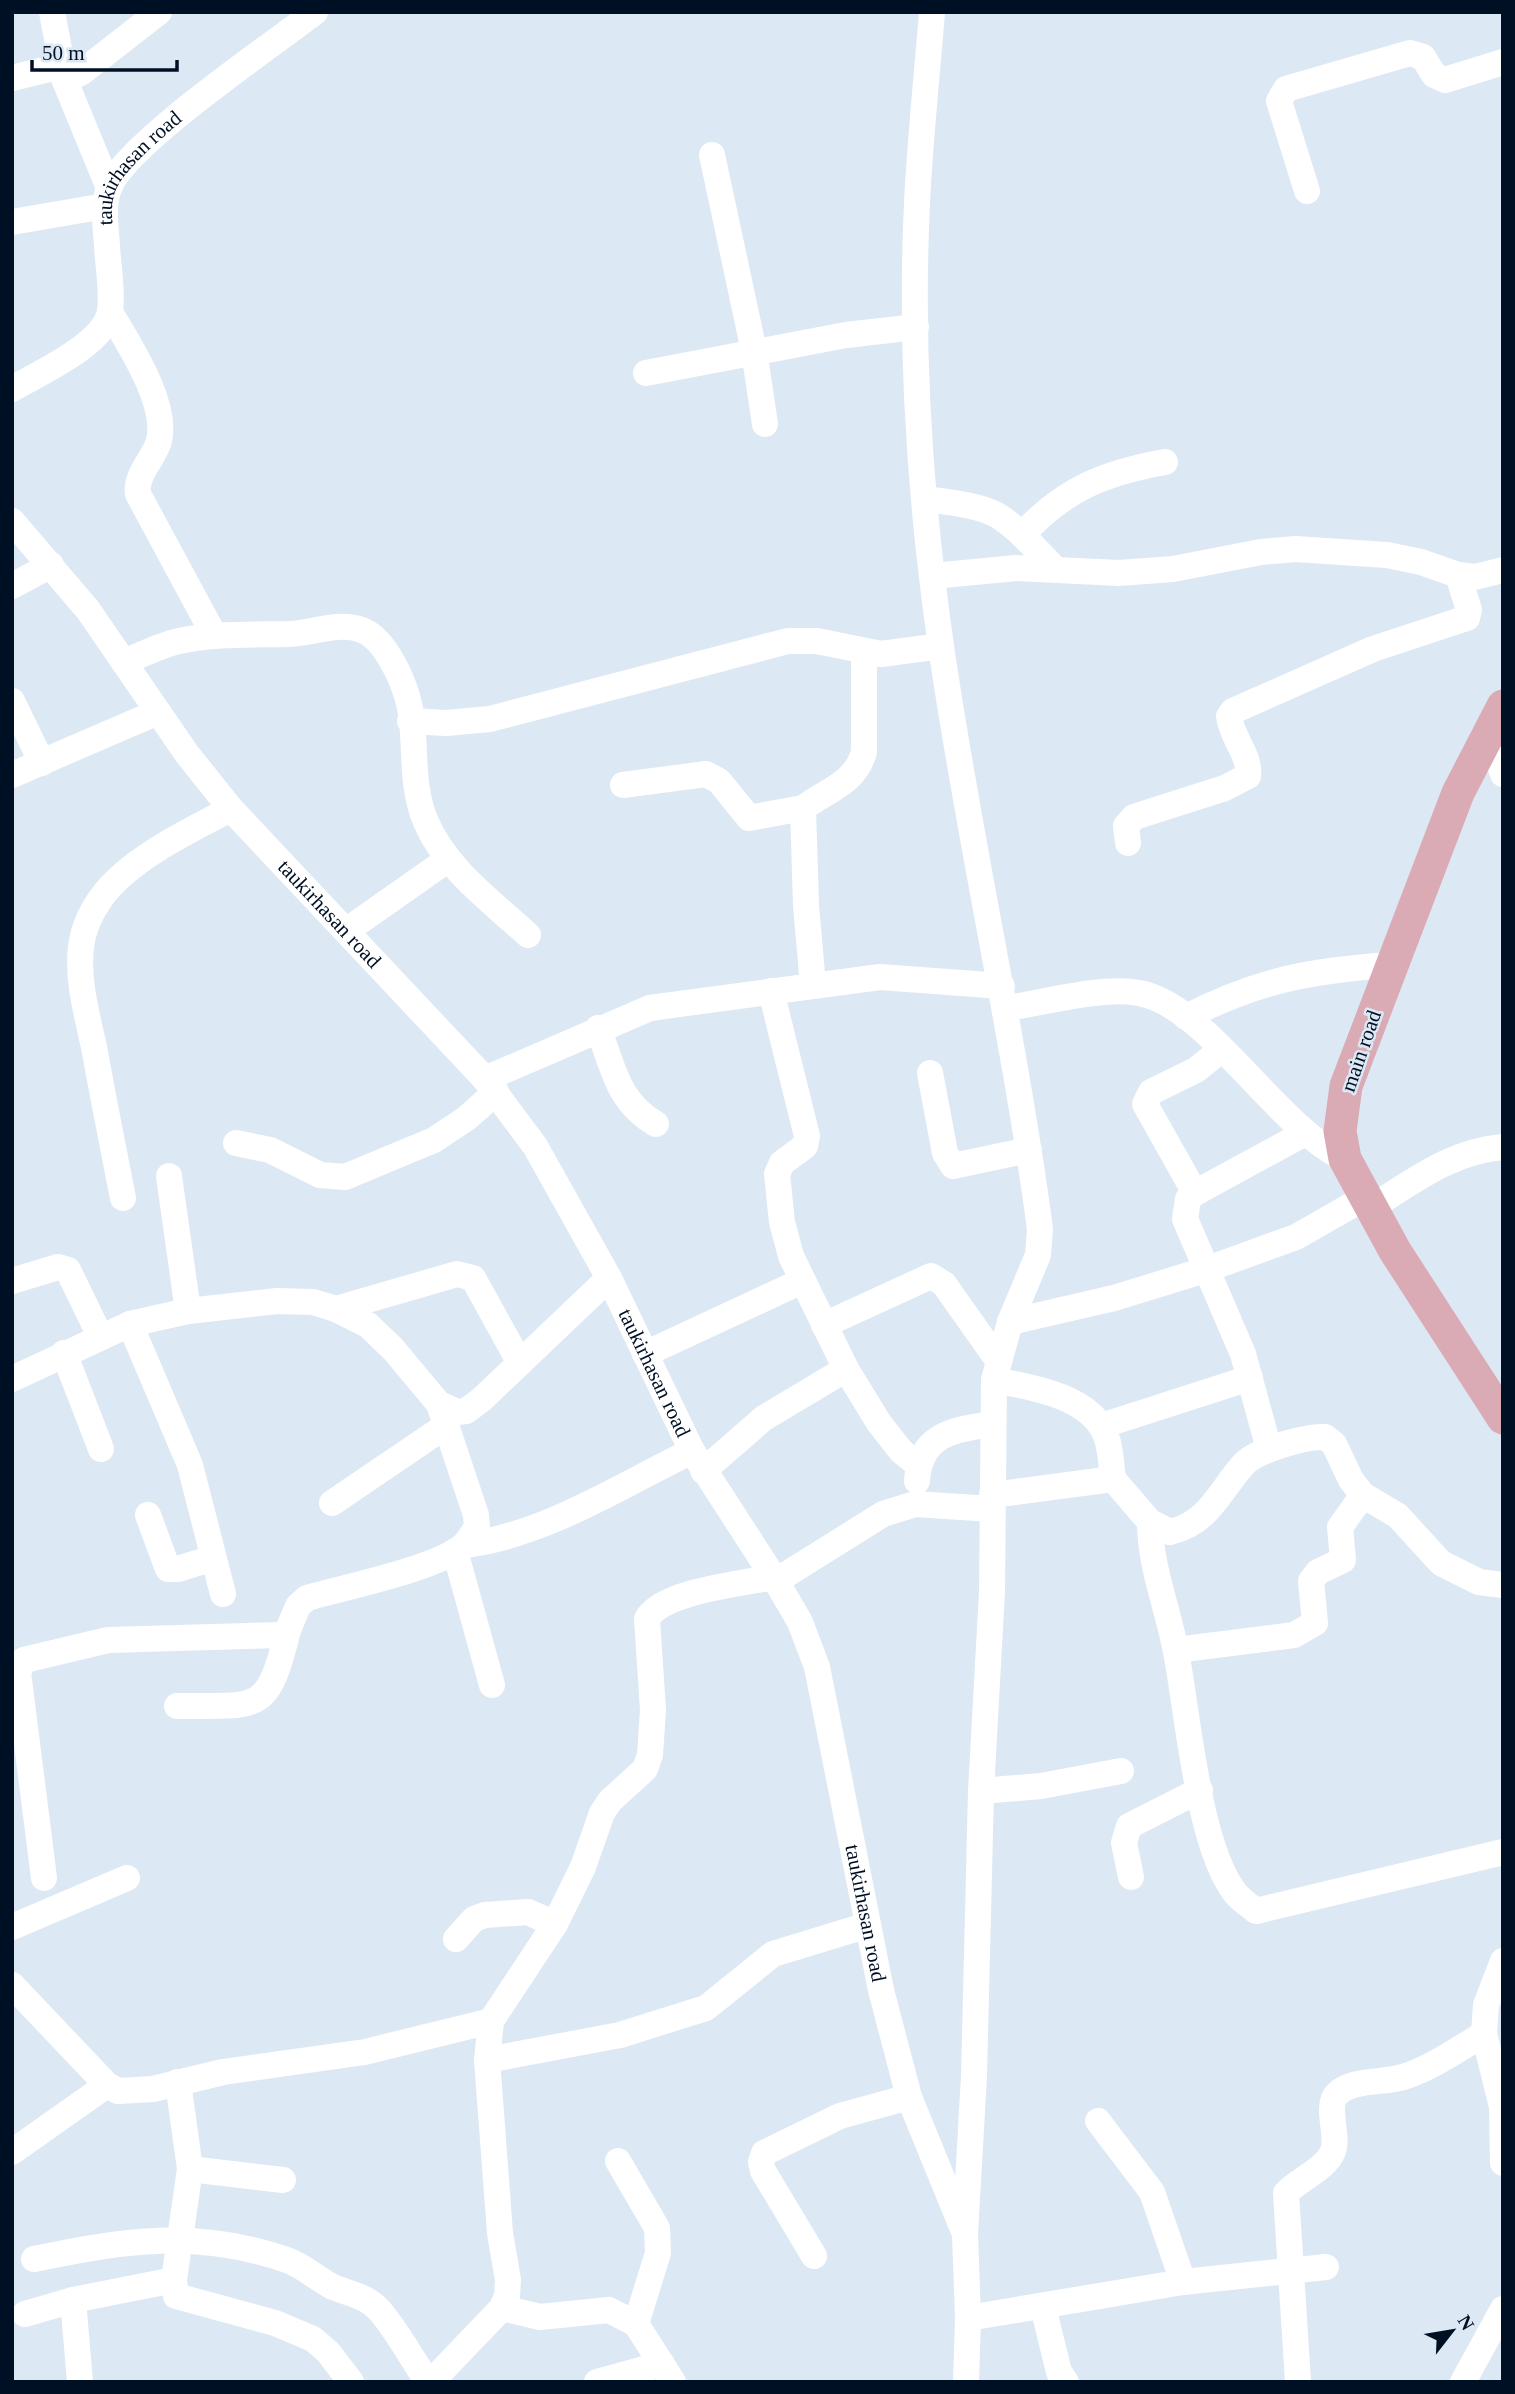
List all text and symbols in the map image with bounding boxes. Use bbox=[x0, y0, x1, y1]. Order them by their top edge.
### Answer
scale bar bbox=[32, 28, 177, 72]
text: 50 m bbox=[42, 41, 85, 65]
street label: taukirhasan road bbox=[93, 105, 186, 226]
street label: taukirhasan road bbox=[273, 855, 386, 973]
street label: main road bbox=[1336, 1007, 1386, 1095]
street label: taukirhasan road bbox=[614, 1305, 696, 1441]
street label: taukirhasan road bbox=[840, 1842, 891, 1984]
north arrow bbox=[1417, 2296, 1487, 2366]
text: N bbox=[1454, 2311, 1479, 2334]

